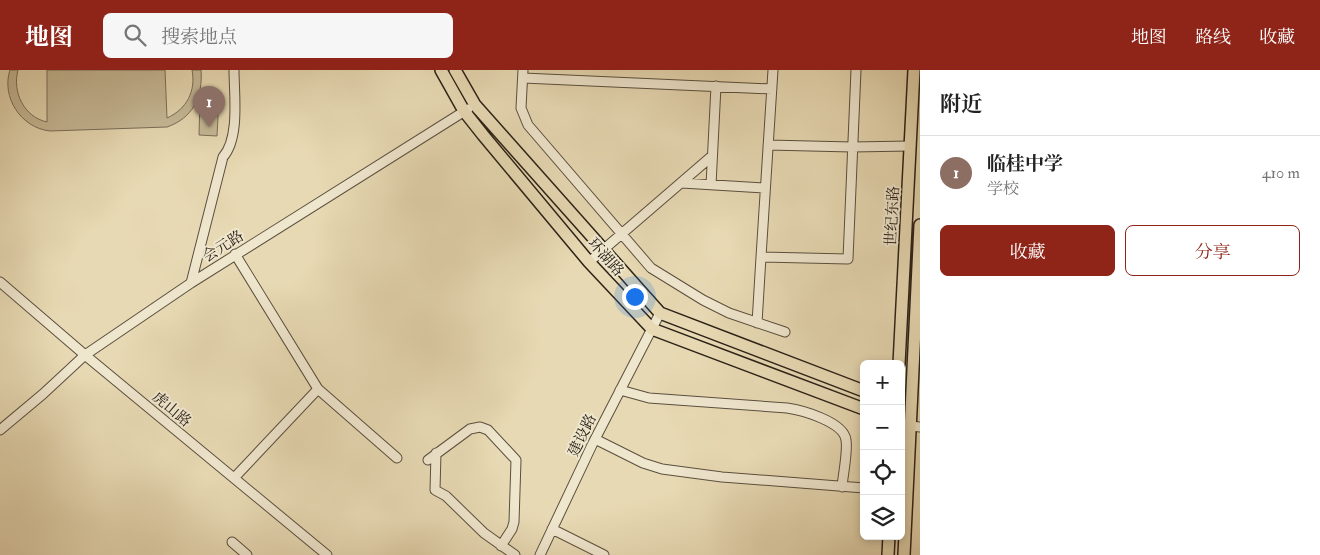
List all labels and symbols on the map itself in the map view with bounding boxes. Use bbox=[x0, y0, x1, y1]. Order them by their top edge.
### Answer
pin: 1 bbox=[193, 86, 225, 127]
street label: 世纪东路 bbox=[881, 186, 904, 246]
street label: 会元路 bbox=[199, 226, 247, 266]
street label: 环湖路 bbox=[584, 234, 628, 280]
your location bbox=[622, 284, 648, 310]
street label: 虎山路 bbox=[148, 388, 195, 431]
street label: 建设路 bbox=[564, 411, 601, 460]

